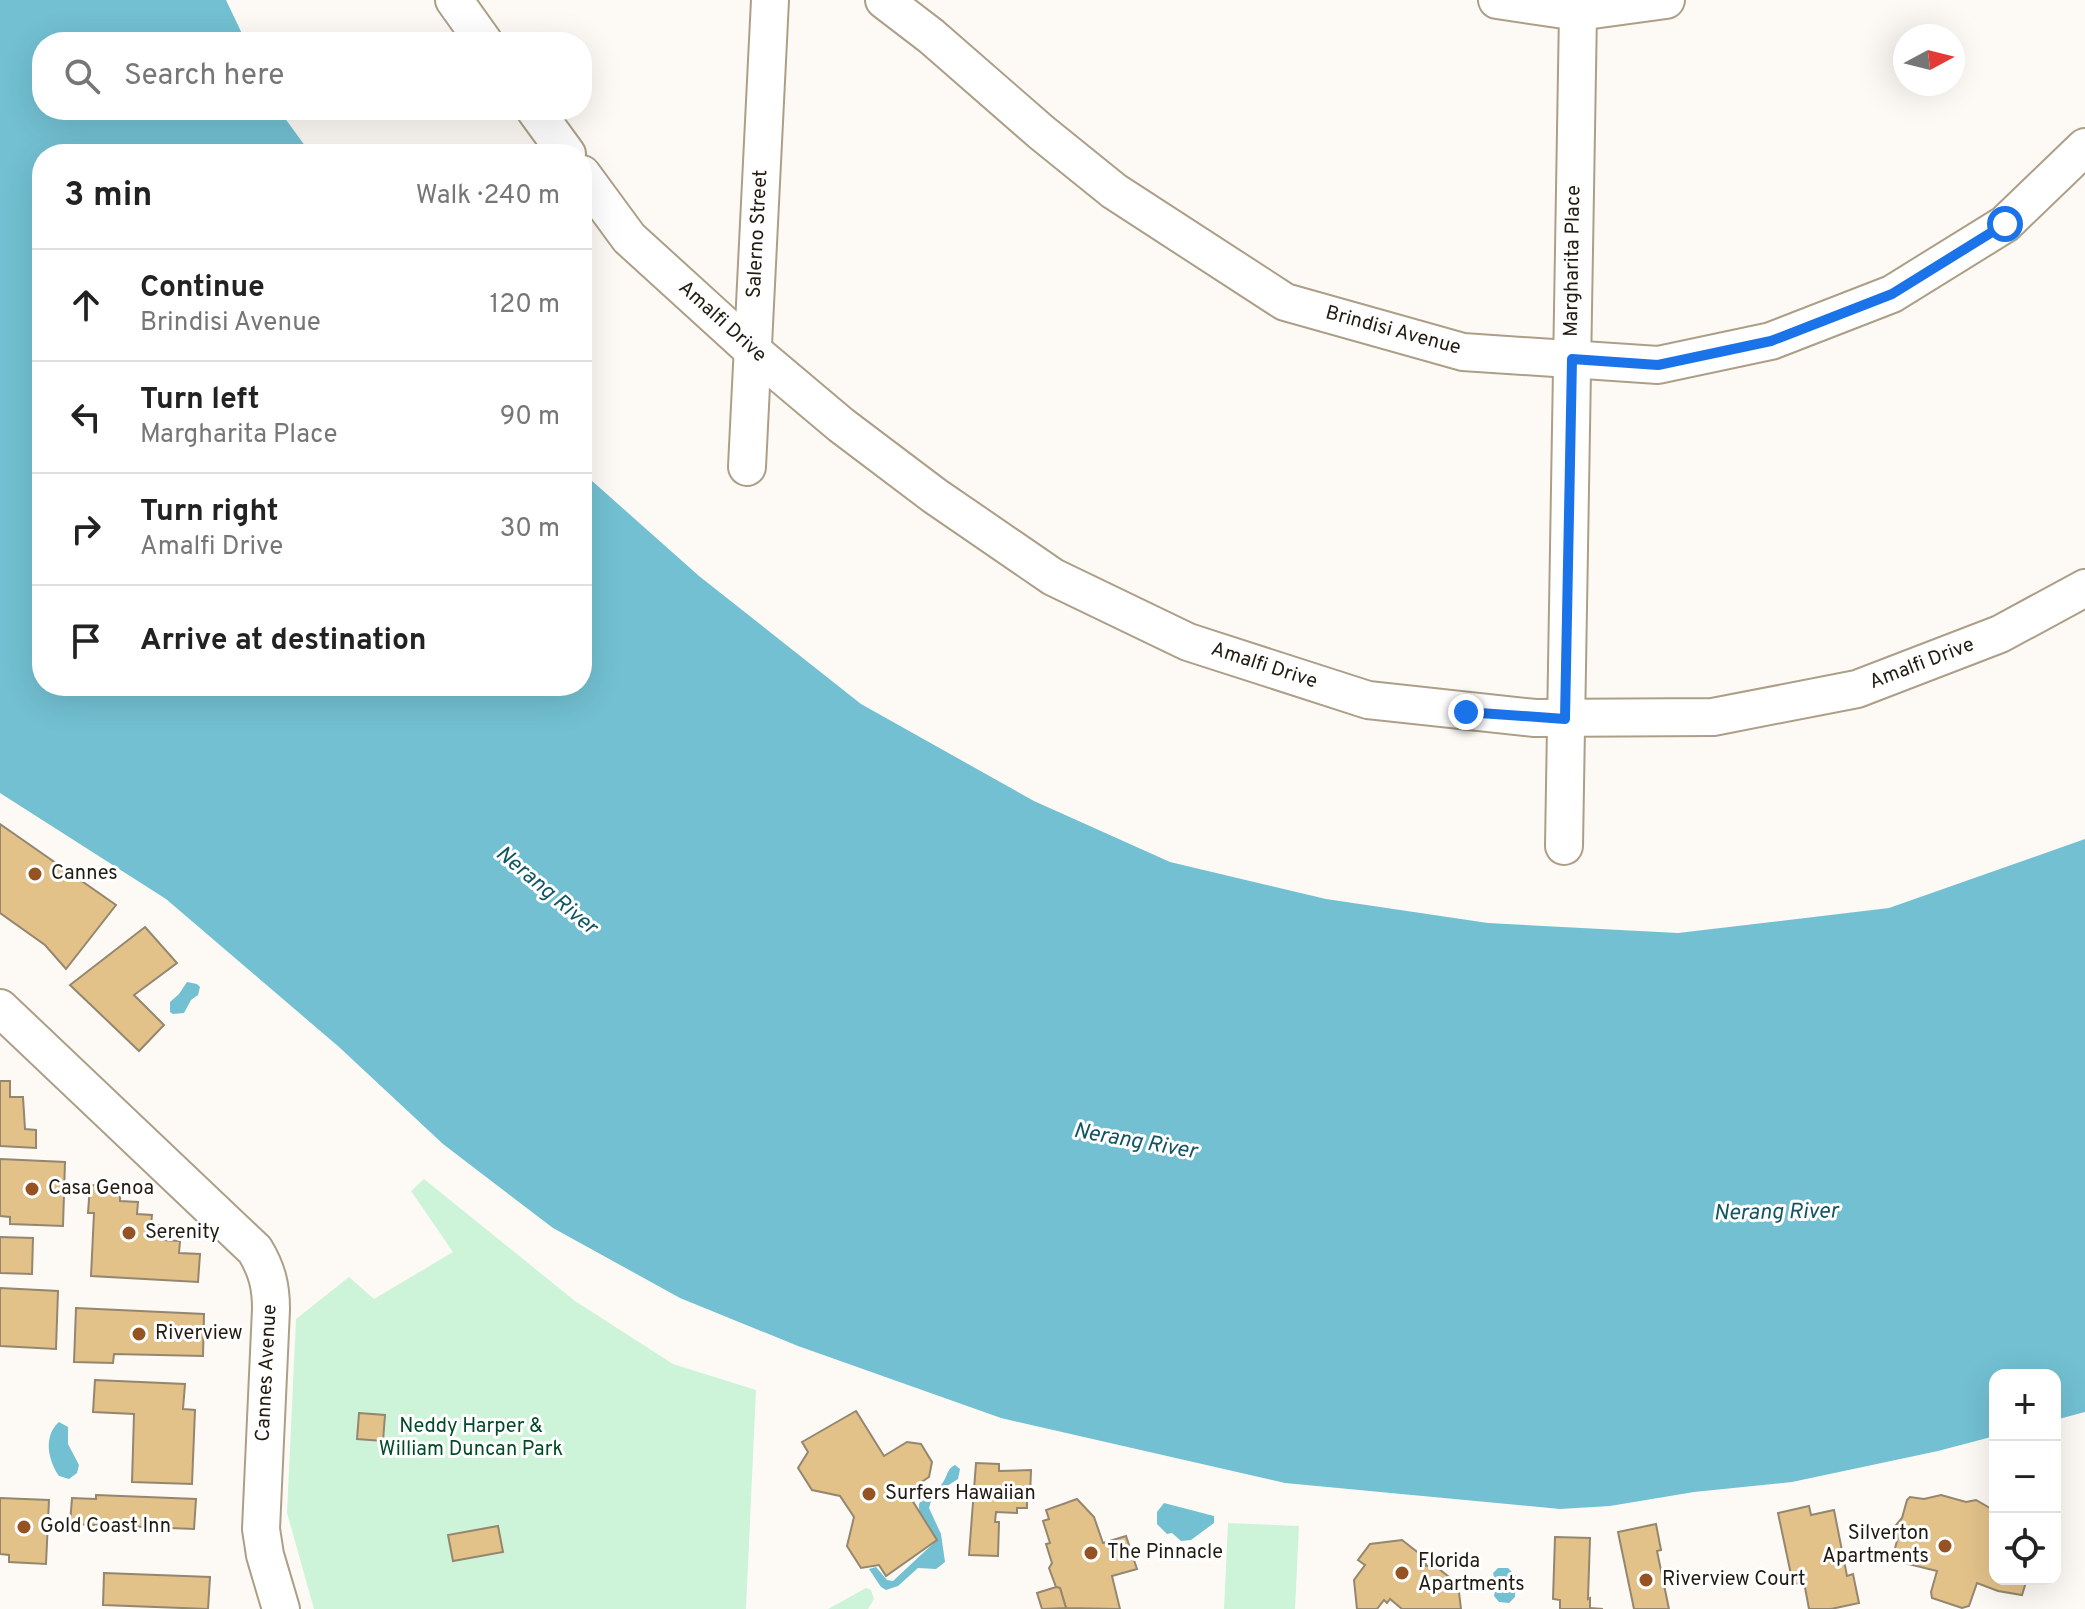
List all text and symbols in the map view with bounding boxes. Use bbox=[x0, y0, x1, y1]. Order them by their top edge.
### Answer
north arrow bbox=[1893, 24, 1965, 96]
search box bbox=[32, 32, 592, 120]
icon: search bbox=[60, 54, 104, 98]
text: Search here bbox=[124, 58, 284, 95]
street label: Salerno Street bbox=[742, 169, 774, 299]
text: 3 min bbox=[64, 175, 152, 218]
text: Walk · 240 m bbox=[416, 180, 560, 213]
street label: Margharita Place bbox=[1559, 185, 1587, 337]
route start bbox=[1987, 206, 2023, 242]
text: Continue bbox=[140, 270, 265, 307]
street label: Amalfi Drive bbox=[672, 275, 772, 369]
icon: ahead bbox=[64, 283, 108, 327]
text: 120 m bbox=[490, 289, 560, 322]
street label: Brindisi Avenue bbox=[1323, 300, 1463, 362]
text: Brindisi Avenue bbox=[140, 307, 321, 340]
text: Turn left bbox=[140, 382, 260, 419]
icon: left bbox=[64, 395, 108, 439]
text: 90 m bbox=[500, 401, 560, 434]
text: Margharita Place bbox=[140, 419, 337, 452]
text: Turn right bbox=[140, 494, 278, 531]
icon: right bbox=[64, 507, 108, 551]
text: 30 m bbox=[500, 513, 560, 546]
text: Amalfi Drive bbox=[140, 531, 283, 564]
icon: arrive bbox=[64, 619, 108, 663]
text: Arrive at destination bbox=[140, 623, 426, 660]
street label: Amalfi Drive bbox=[1866, 632, 1978, 696]
street label: Amalfi Drive bbox=[1208, 637, 1320, 695]
route end bbox=[1448, 694, 1484, 730]
water label: Nerang River bbox=[490, 841, 604, 942]
place label: Cannes bbox=[51, 861, 118, 887]
marker: Cannes bbox=[26, 865, 44, 883]
water label: Nerang River bbox=[1071, 1118, 1200, 1166]
place label: Casa Genoa bbox=[48, 1176, 154, 1202]
marker: Casa Genoa bbox=[23, 1180, 41, 1198]
water label: Nerang River bbox=[1713, 1198, 1840, 1228]
place label: Serenity bbox=[145, 1220, 220, 1246]
marker: Serenity bbox=[120, 1224, 138, 1242]
street label: Cannes Avenue bbox=[250, 1304, 284, 1442]
place label: Riverview bbox=[155, 1321, 243, 1347]
marker: Riverview bbox=[130, 1325, 148, 1343]
map controls bbox=[1989, 1369, 2061, 1585]
button: + bbox=[1989, 1369, 2061, 1441]
park label: Neddy Harper & William Duncan Park bbox=[379, 1414, 563, 1463]
button: − bbox=[1989, 1441, 2061, 1513]
place label: Surfers Hawaiian bbox=[885, 1481, 1036, 1507]
marker: Surfers Hawaiian bbox=[860, 1485, 878, 1503]
button: locate bbox=[1989, 1513, 2061, 1585]
place label: Gold Coast Inn bbox=[40, 1514, 171, 1540]
marker: Gold Coast Inn bbox=[15, 1518, 33, 1536]
place label: Silverton Apartments bbox=[1822, 1521, 1929, 1570]
marker: Silverton Apartments bbox=[1936, 1537, 1954, 1555]
place label: The Pinnacle bbox=[1107, 1540, 1223, 1566]
marker: The Pinnacle bbox=[1082, 1544, 1100, 1562]
place label: Florida Apartments bbox=[1418, 1549, 1525, 1598]
marker: Florida Apartments bbox=[1393, 1564, 1411, 1582]
place label: Riverview Court bbox=[1662, 1567, 1806, 1593]
marker: Riverview Court bbox=[1637, 1571, 1655, 1589]

